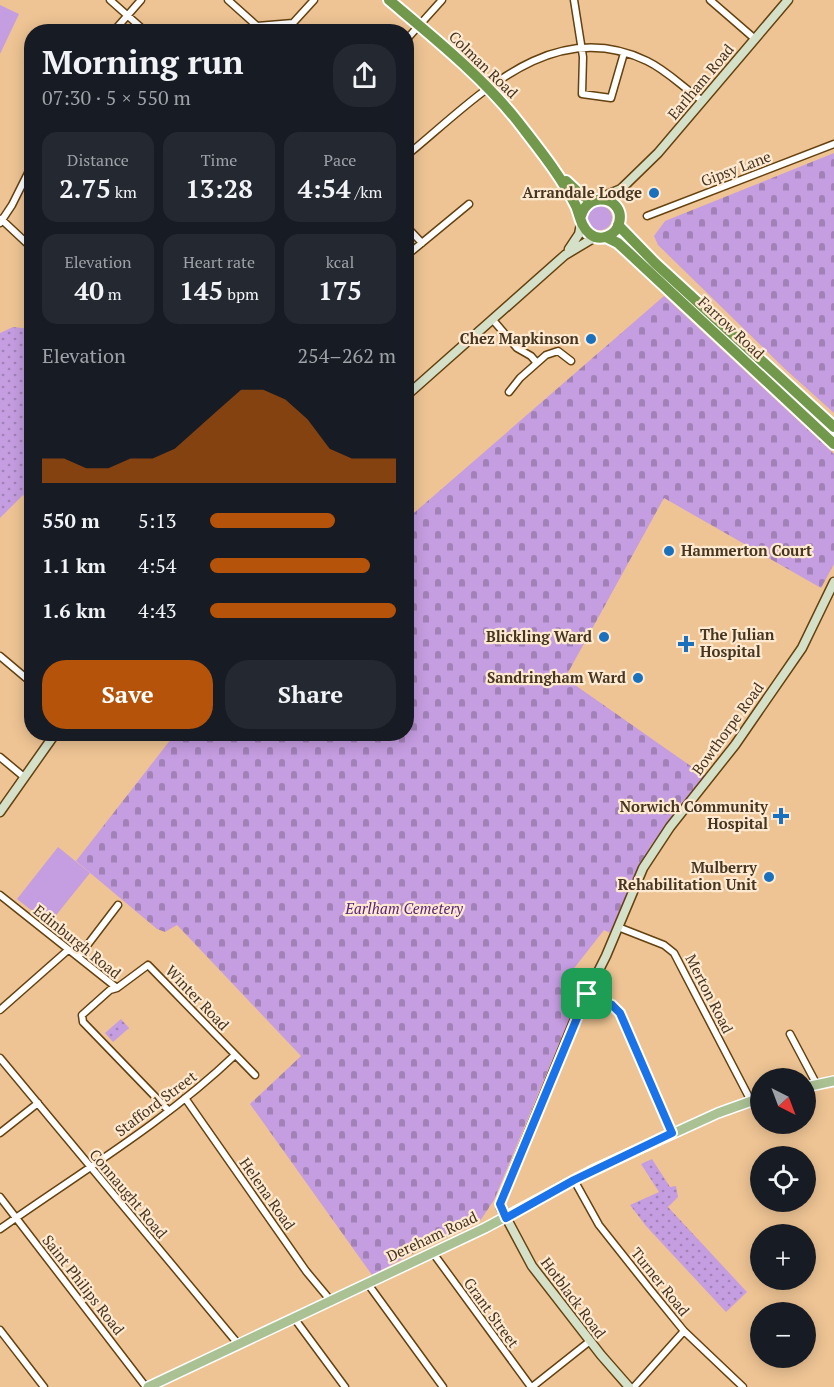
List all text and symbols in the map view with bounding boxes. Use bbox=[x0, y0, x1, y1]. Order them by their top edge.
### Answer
street label: Colman Road bbox=[445, 26, 523, 102]
street label: Earlham Road bbox=[663, 39, 738, 123]
text: Morning run bbox=[42, 40, 244, 83]
button: share bbox=[333, 44, 396, 107]
text: 07:30 · 5 × 550 m bbox=[42, 84, 191, 111]
street label: Gipsy Lane bbox=[698, 146, 773, 191]
text: Distance bbox=[67, 149, 129, 171]
text: Time bbox=[201, 149, 237, 171]
text: Pace bbox=[324, 149, 356, 171]
text: 2.75 bbox=[59, 171, 111, 205]
text: 13:28 bbox=[185, 171, 253, 205]
text: 4:54 bbox=[298, 171, 351, 205]
text: km bbox=[111, 181, 137, 203]
text: /km bbox=[351, 181, 382, 203]
place label: Arrandale Lodge bbox=[523, 182, 642, 202]
marker: Arrandale Lodge bbox=[647, 186, 661, 200]
text: Elevation bbox=[64, 251, 132, 273]
text: Heart rate bbox=[183, 251, 255, 273]
text: kcal bbox=[326, 251, 354, 273]
text: 40 bbox=[74, 273, 104, 307]
text: 145 bbox=[179, 273, 223, 307]
text: 175 bbox=[318, 273, 362, 307]
text: m bbox=[104, 283, 122, 305]
text: bpm bbox=[223, 283, 259, 305]
street label: Farrow Road bbox=[694, 292, 769, 363]
place label: Chez Mapkinson bbox=[460, 328, 579, 348]
marker: Chez Mapkinson bbox=[584, 332, 598, 346]
text: Elevation bbox=[42, 342, 126, 369]
text: 254–262 m bbox=[297, 342, 396, 369]
text: 550 m bbox=[42, 507, 100, 534]
text: 5:13 bbox=[138, 507, 177, 534]
place label: Hammerton Court bbox=[681, 540, 812, 560]
marker: Hammerton Court bbox=[662, 544, 676, 558]
text: 1.1 km bbox=[42, 552, 106, 579]
text: 4:54 bbox=[138, 552, 177, 579]
text: 1.6 km bbox=[42, 597, 106, 624]
text: 4:43 bbox=[138, 597, 177, 624]
place label: The Julian Hospital bbox=[700, 624, 775, 661]
place label: Blickling Ward bbox=[486, 626, 592, 646]
marker: Blickling Ward bbox=[597, 630, 611, 644]
marker: The Julian Hospital bbox=[677, 635, 695, 653]
button: Save bbox=[42, 660, 213, 729]
button: Share bbox=[225, 660, 396, 729]
place label: Sandringham Ward bbox=[487, 667, 626, 687]
marker: Sandringham Ward bbox=[631, 671, 645, 685]
street label: Bowthorpe Road bbox=[687, 678, 768, 779]
place label: Norwich Community Hospital bbox=[620, 796, 769, 833]
marker: Norwich Community Hospital bbox=[772, 807, 790, 825]
place label: Mulberry Rehabilitation Unit bbox=[618, 857, 758, 894]
marker: Mulberry Rehabilitation Unit bbox=[762, 870, 776, 884]
park label: Earlham Cemetery bbox=[344, 898, 464, 918]
street label: Edinburgh Road bbox=[30, 900, 125, 983]
street label: Merton Road bbox=[681, 951, 738, 1036]
street label: Winter Road bbox=[162, 960, 234, 1034]
pin bbox=[561, 968, 612, 1019]
icon: arrive bbox=[570, 977, 603, 1010]
street label: Stafford Street bbox=[111, 1066, 201, 1140]
north arrow bbox=[750, 1068, 816, 1134]
map controls bbox=[750, 1068, 816, 1368]
street label: Connaught Road bbox=[85, 1144, 172, 1242]
button: locate bbox=[750, 1146, 816, 1212]
street label: Helena Road bbox=[236, 1153, 300, 1234]
street label: Dereham Road bbox=[383, 1206, 480, 1266]
button: + bbox=[750, 1224, 816, 1290]
street label: Saint Philips Road bbox=[38, 1230, 129, 1338]
street label: Turner Road bbox=[627, 1243, 695, 1320]
street label: Hotblack Road bbox=[537, 1253, 611, 1342]
street label: Grant Street bbox=[460, 1273, 524, 1352]
button: − bbox=[750, 1302, 816, 1368]

